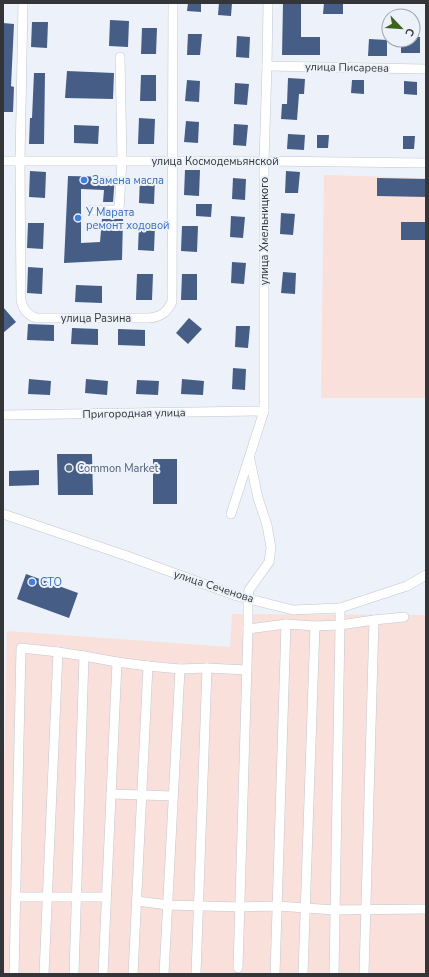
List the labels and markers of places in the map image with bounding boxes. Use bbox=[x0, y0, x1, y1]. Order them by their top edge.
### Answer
place label: Замена масла bbox=[92, 173, 164, 188]
marker: Замена масла bbox=[79, 175, 89, 185]
place label: У Марата ремонт ходовой bbox=[85, 205, 170, 233]
marker: У Марата ремонт ходовой bbox=[73, 213, 83, 223]
place label: Common Market bbox=[77, 461, 159, 476]
marker: Common Market bbox=[64, 463, 74, 473]
place label: СТО bbox=[40, 575, 62, 590]
marker: СТО bbox=[27, 577, 37, 587]

